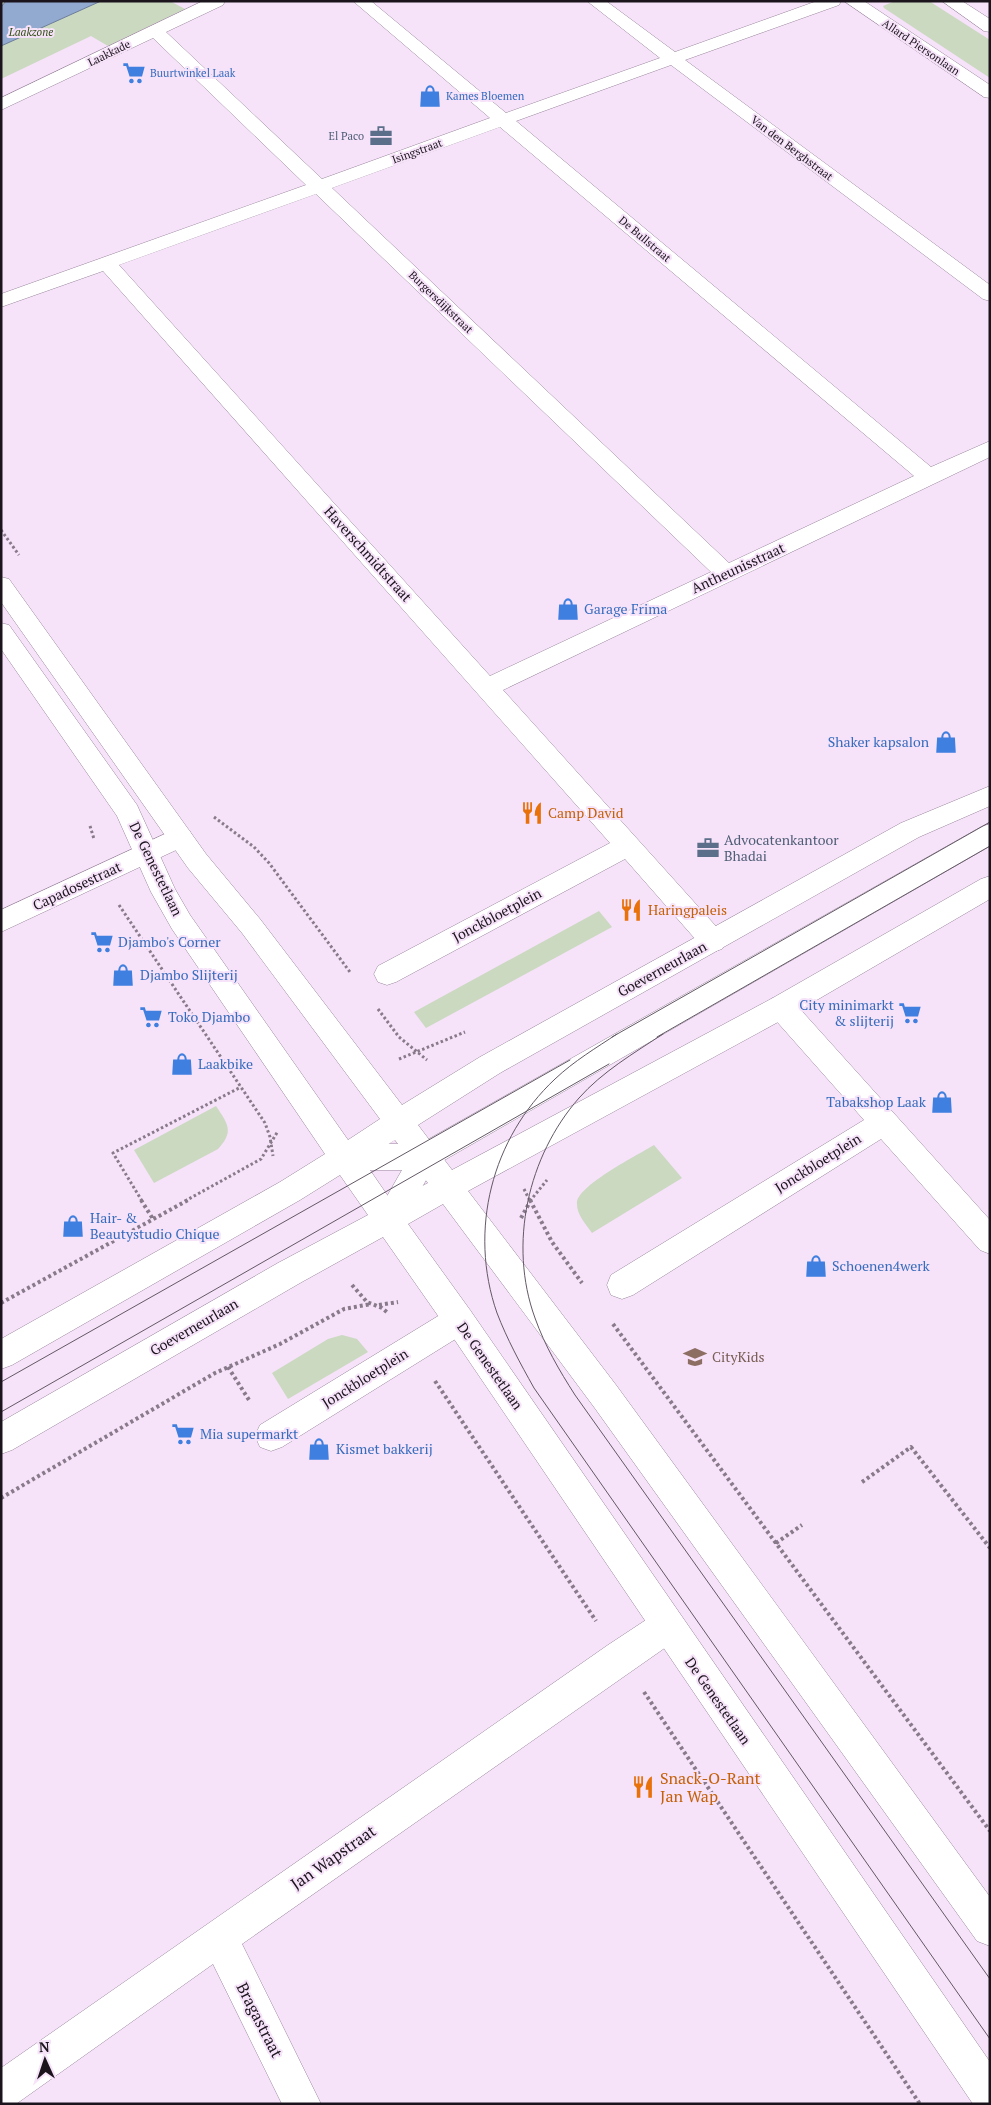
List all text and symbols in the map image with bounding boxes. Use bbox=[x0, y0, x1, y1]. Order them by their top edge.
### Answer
street label: Allard Piersonlaan bbox=[880, 16, 963, 78]
park label: Laakzone bbox=[8, 25, 53, 39]
street label: Laakkade bbox=[85, 36, 133, 69]
supermarket icon: Buurtwinkel Laak bbox=[121, 60, 147, 86]
place label: Buurtwinkel Laak bbox=[150, 66, 236, 80]
shop icon: Kames Bloemen bbox=[417, 83, 443, 109]
place label: Kames Bloemen bbox=[446, 89, 525, 103]
street label: Van den Berghstraat bbox=[748, 113, 836, 183]
office icon: El Paco bbox=[368, 123, 394, 149]
place label: El Paco bbox=[329, 129, 364, 143]
street label: Isingstraat bbox=[390, 135, 444, 167]
street label: De Bullstraat bbox=[616, 213, 674, 265]
street label: Burgersdijkstraat bbox=[406, 268, 476, 336]
street label: Haverschmidtstraat bbox=[320, 502, 417, 606]
street label: Antheunisstraat bbox=[688, 537, 788, 597]
shop icon: Garage Frima bbox=[555, 596, 581, 622]
place label: Garage Frima bbox=[584, 599, 667, 618]
shop icon: Shaker kapsalon bbox=[933, 729, 959, 755]
place label: Shaker kapsalon bbox=[828, 732, 930, 751]
restaurant icon: Camp David bbox=[519, 800, 545, 826]
place label: Camp David bbox=[548, 803, 624, 822]
street label: De Genestetlaan bbox=[125, 819, 188, 920]
place label: Advocatenkantoor Bhadai bbox=[724, 830, 839, 865]
office icon: Advocatenkantoor Bhadai bbox=[695, 835, 721, 861]
street label: Capadosestraat bbox=[29, 856, 125, 914]
street label: Jonckbloetplein bbox=[449, 883, 545, 946]
restaurant icon: Haringpaleis bbox=[618, 897, 644, 923]
place label: Haringpaleis bbox=[648, 900, 727, 919]
supermarket icon: Djambo's Corner bbox=[89, 929, 115, 955]
place label: Djambo's Corner bbox=[118, 932, 221, 951]
street label: Goeverneurlaan bbox=[614, 936, 710, 1001]
shop icon: Djambo Slijterij bbox=[110, 962, 136, 988]
place label: Djambo Slijterij bbox=[140, 965, 238, 984]
place label: City minimarkt & slijterij bbox=[799, 995, 895, 1030]
supermarket icon: City minimarkt & slijterij bbox=[897, 1000, 923, 1026]
supermarket icon: Toko Djambo bbox=[138, 1004, 164, 1030]
place label: Toko Djambo bbox=[168, 1007, 250, 1026]
shop icon: Laakbike bbox=[169, 1051, 195, 1077]
place label: Laakbike bbox=[198, 1054, 253, 1073]
shop icon: Tabakshop Laak bbox=[929, 1089, 955, 1115]
place label: Tabakshop Laak bbox=[826, 1092, 927, 1111]
street label: Jonckbloetplein bbox=[771, 1128, 865, 1197]
place label: Hair- & Beautystudio Chique bbox=[90, 1208, 220, 1243]
shop icon: Hair- & Beautystudio Chique bbox=[60, 1213, 86, 1239]
shop icon: Schoenen4werk bbox=[803, 1253, 829, 1279]
place label: Schoenen4werk bbox=[832, 1256, 931, 1275]
street label: Goeverneurlaan bbox=[146, 1293, 242, 1360]
street label: De Genestetlaan bbox=[453, 1318, 528, 1414]
street label: Jonckbloetplein bbox=[318, 1343, 412, 1412]
school or university icon: CityKids bbox=[682, 1344, 708, 1370]
place label: CityKids bbox=[712, 1347, 765, 1366]
supermarket icon: Mia supermarkt bbox=[170, 1421, 196, 1447]
place label: Mia supermarkt bbox=[200, 1424, 299, 1443]
shop icon: Kismet bakkerij bbox=[306, 1436, 332, 1462]
place label: Kismet bakkerij bbox=[336, 1439, 433, 1458]
street label: De Genestetlaan bbox=[681, 1653, 756, 1749]
place label: Snack-O-Rant Jan Wap bbox=[660, 1767, 761, 1807]
restaurant icon: Snack-O-Rant Jan Wap bbox=[630, 1774, 656, 1800]
street label: Jan Wapstraat bbox=[286, 1820, 380, 1894]
street label: Bragastraat bbox=[232, 1979, 288, 2061]
north arrow bbox=[20, 2035, 70, 2085]
text: N bbox=[38, 2037, 50, 2056]

